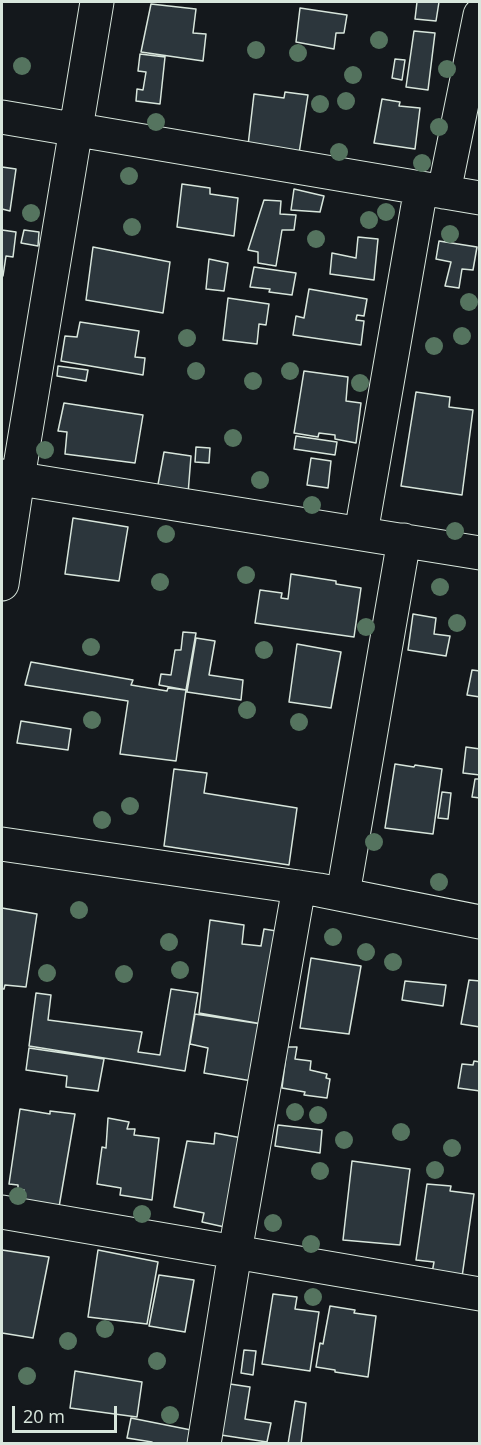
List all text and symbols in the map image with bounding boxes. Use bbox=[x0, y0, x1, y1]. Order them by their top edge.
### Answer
scale bar bbox=[15, 1394, 120, 1432]
text: 20 m bbox=[23, 1404, 65, 1428]

